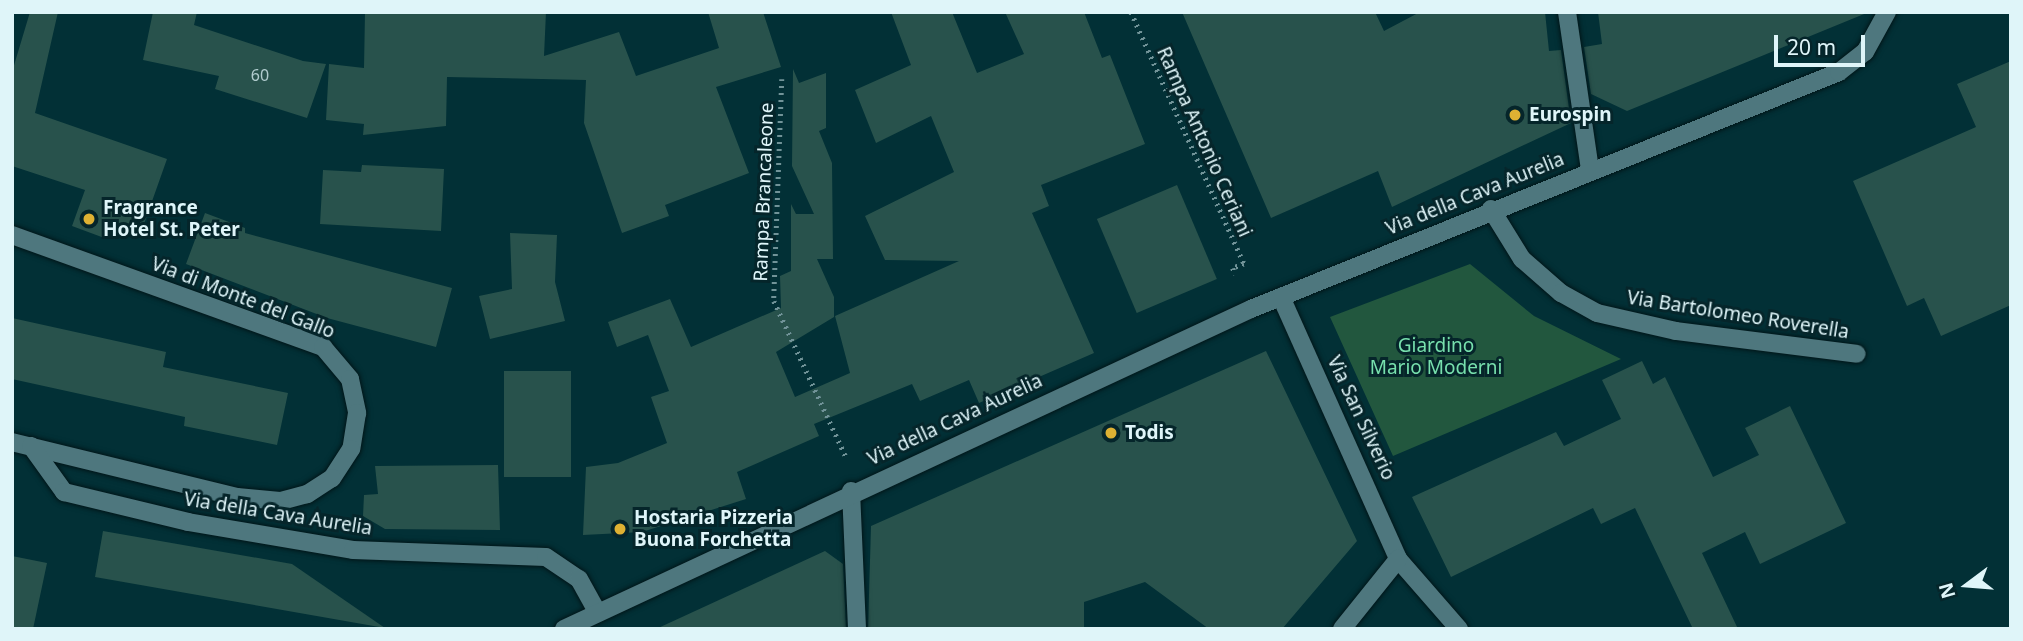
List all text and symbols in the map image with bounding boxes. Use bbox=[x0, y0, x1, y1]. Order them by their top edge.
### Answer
scale bar bbox=[1778, 21, 1869, 65]
text: 20 m bbox=[1787, 33, 1836, 61]
street label: Rampa Antonio Ceriani bbox=[1152, 43, 1256, 241]
house number: 60 bbox=[251, 65, 269, 85]
street label: Rampa Brancaleone bbox=[749, 102, 779, 282]
place label: Eurospin bbox=[1529, 104, 1612, 126]
marker: Eurospin bbox=[1507, 107, 1523, 123]
street label: Via della Cava Aurelia bbox=[1383, 148, 1567, 240]
place label: Fragrance Hotel St. Peter bbox=[103, 197, 240, 241]
marker: Fragrance Hotel St. Peter bbox=[81, 211, 97, 227]
street label: Via di Monte del Gallo bbox=[148, 253, 338, 343]
street label: Via Bartolomeo Roverella bbox=[1625, 286, 1851, 344]
park label: Giardino Mario Moderni bbox=[1370, 335, 1502, 379]
street label: Via San Silverio bbox=[1322, 352, 1400, 484]
street label: Via della Cava Aurelia bbox=[864, 369, 1046, 471]
place label: Todis bbox=[1125, 422, 1174, 444]
marker: Todis bbox=[1103, 425, 1119, 441]
street label: Via della Cava Aurelia bbox=[182, 488, 374, 540]
place label: Hostaria Pizzeria Buona Forchetta bbox=[634, 507, 793, 551]
marker: Hostaria Pizzeria Buona Forchetta bbox=[612, 521, 628, 537]
north arrow bbox=[1932, 550, 2002, 620]
text: N bbox=[1932, 580, 1961, 602]

